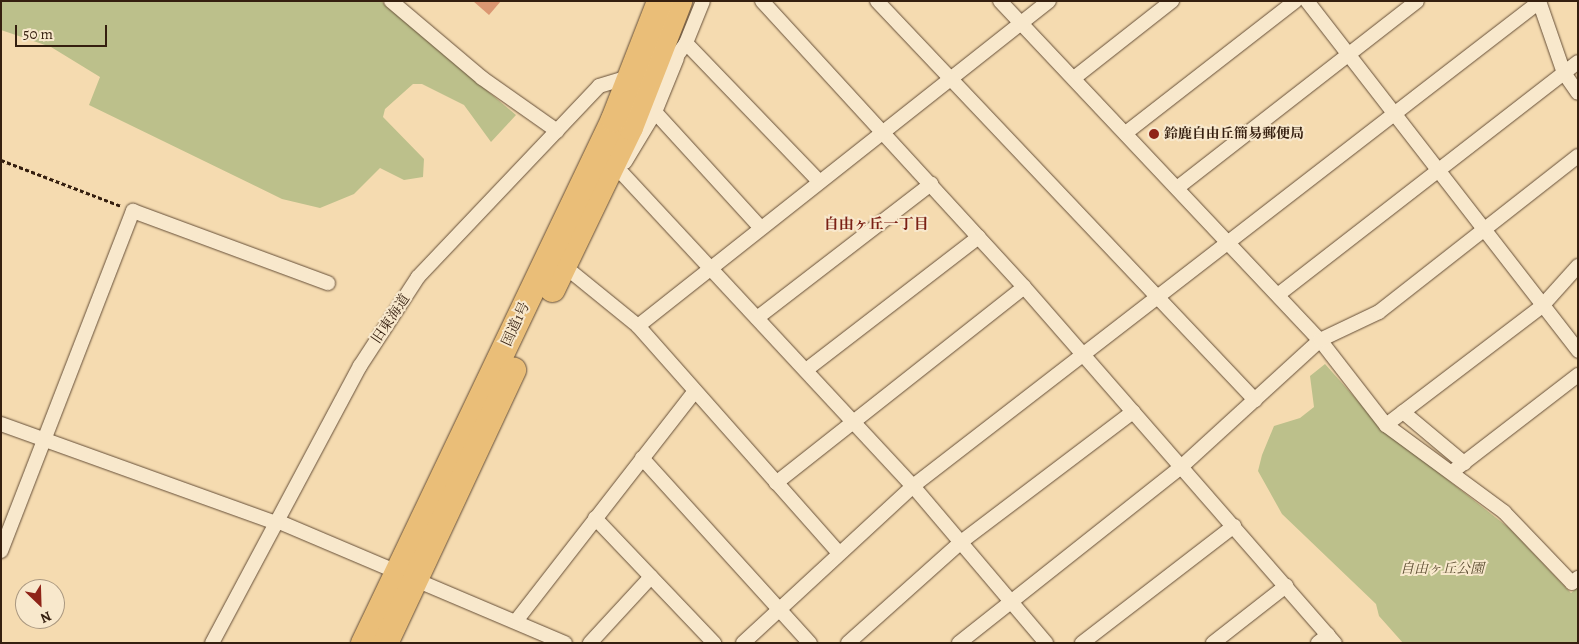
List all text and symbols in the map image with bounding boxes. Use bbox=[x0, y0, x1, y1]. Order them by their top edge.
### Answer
scale bar bbox=[18, 15, 110, 47]
text: 50 m bbox=[23, 24, 53, 44]
place label: 鈴鹿自由丘簡易郵便局 bbox=[1164, 126, 1304, 142]
marker: 鈴鹿自由丘簡易郵便局 bbox=[1148, 128, 1160, 140]
district label: 自由ヶ丘一丁目 bbox=[824, 216, 928, 234]
street label: 旧東海道 bbox=[368, 291, 414, 347]
street label: 国道1号 bbox=[499, 299, 533, 349]
park label: 自由ヶ丘公園 bbox=[1400, 561, 1484, 577]
north arrow bbox=[15, 579, 65, 629]
text: N bbox=[37, 606, 54, 628]

